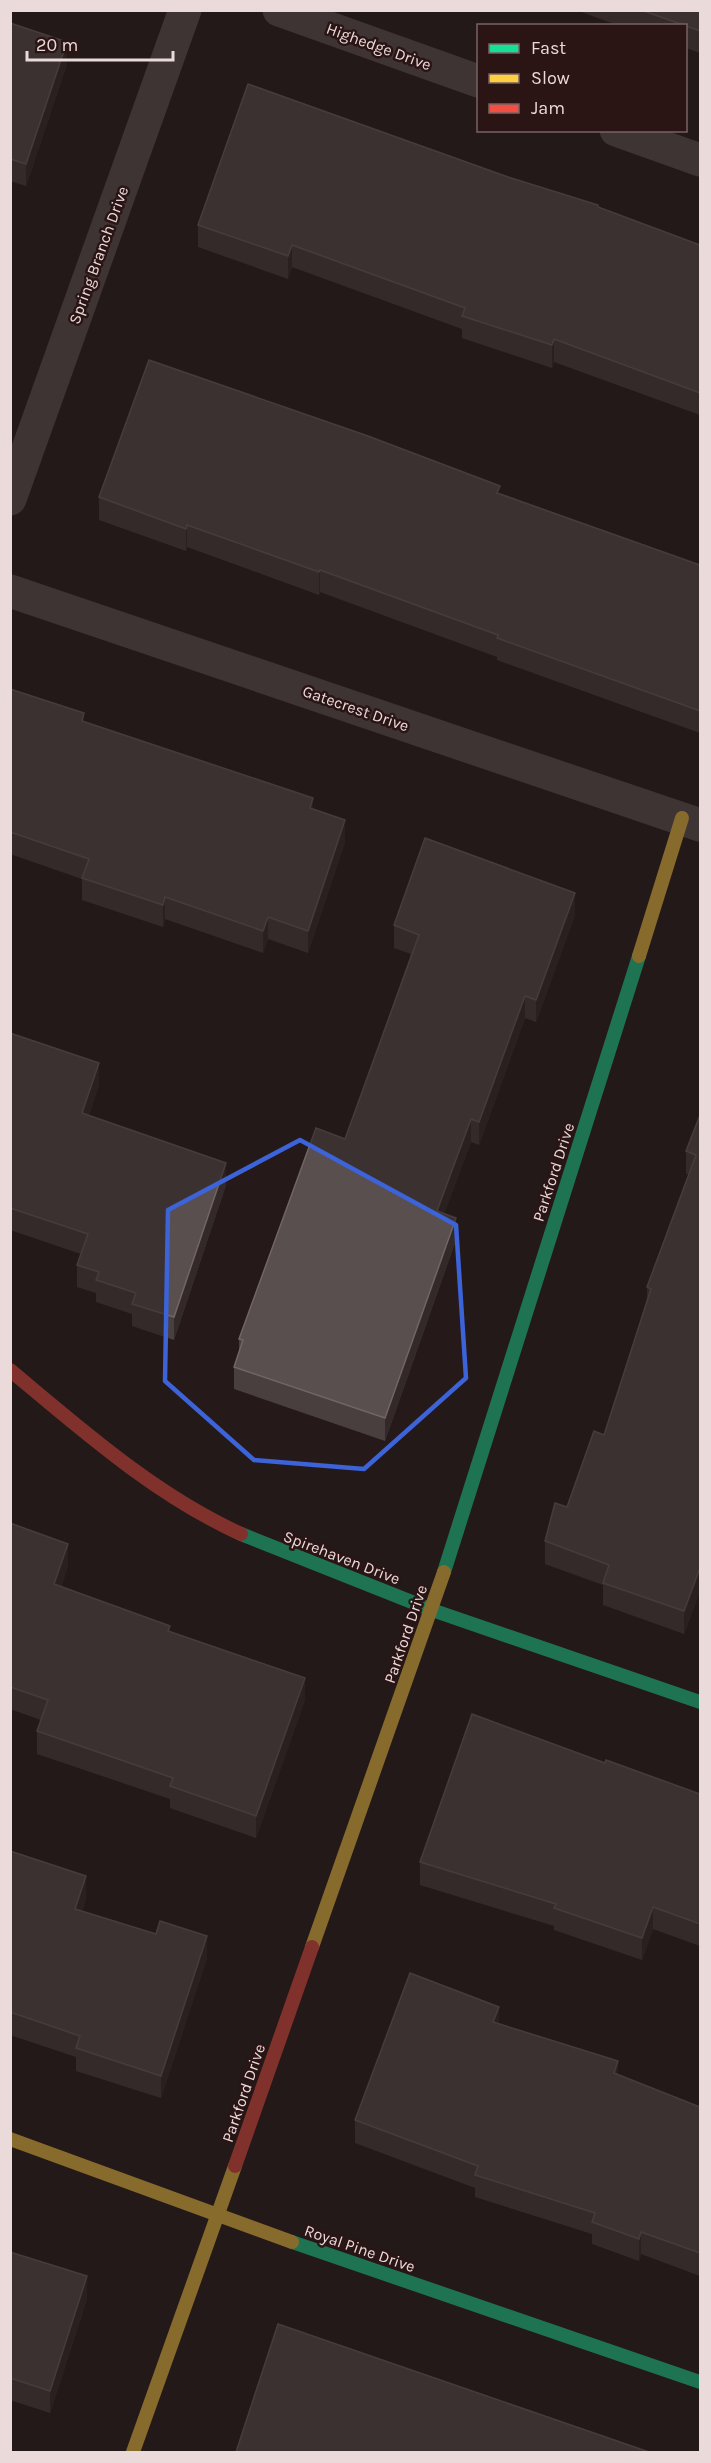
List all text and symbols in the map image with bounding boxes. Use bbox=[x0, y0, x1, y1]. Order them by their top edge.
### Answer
street label: Highedge Drive bbox=[324, 19, 434, 74]
scale bar bbox=[27, 24, 172, 62]
legend bbox=[477, 24, 687, 132]
text: 20 m bbox=[36, 34, 78, 56]
text: Fast bbox=[531, 37, 566, 59]
text: Slow bbox=[531, 67, 570, 89]
text: Jam bbox=[531, 97, 565, 119]
street label: Spring Branch Drive bbox=[65, 184, 132, 327]
street label: Gatecrest Drive bbox=[300, 681, 412, 736]
street label: Parkford Drive bbox=[529, 1120, 578, 1224]
street label: Spirehaven Drive bbox=[281, 1526, 403, 1588]
street label: Parkford Drive bbox=[380, 1582, 431, 1686]
street label: Parkford Drive bbox=[218, 2041, 269, 2145]
street label: Royal Pine Drive bbox=[302, 2221, 418, 2276]

